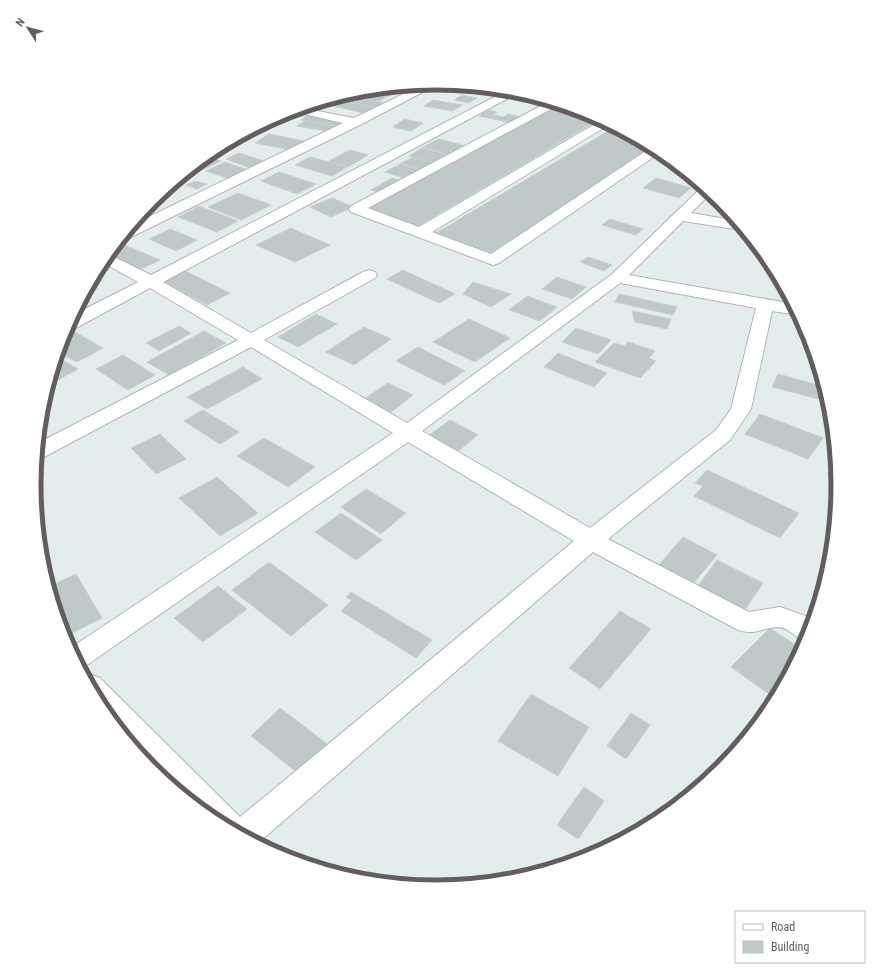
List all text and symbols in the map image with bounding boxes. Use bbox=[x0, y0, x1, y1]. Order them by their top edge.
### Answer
north arrow bbox=[8, 8, 48, 48]
text: N bbox=[13, 16, 28, 29]
legend bbox=[735, 911, 865, 963]
text: Road bbox=[771, 920, 795, 934]
text: Building bbox=[771, 940, 809, 954]

